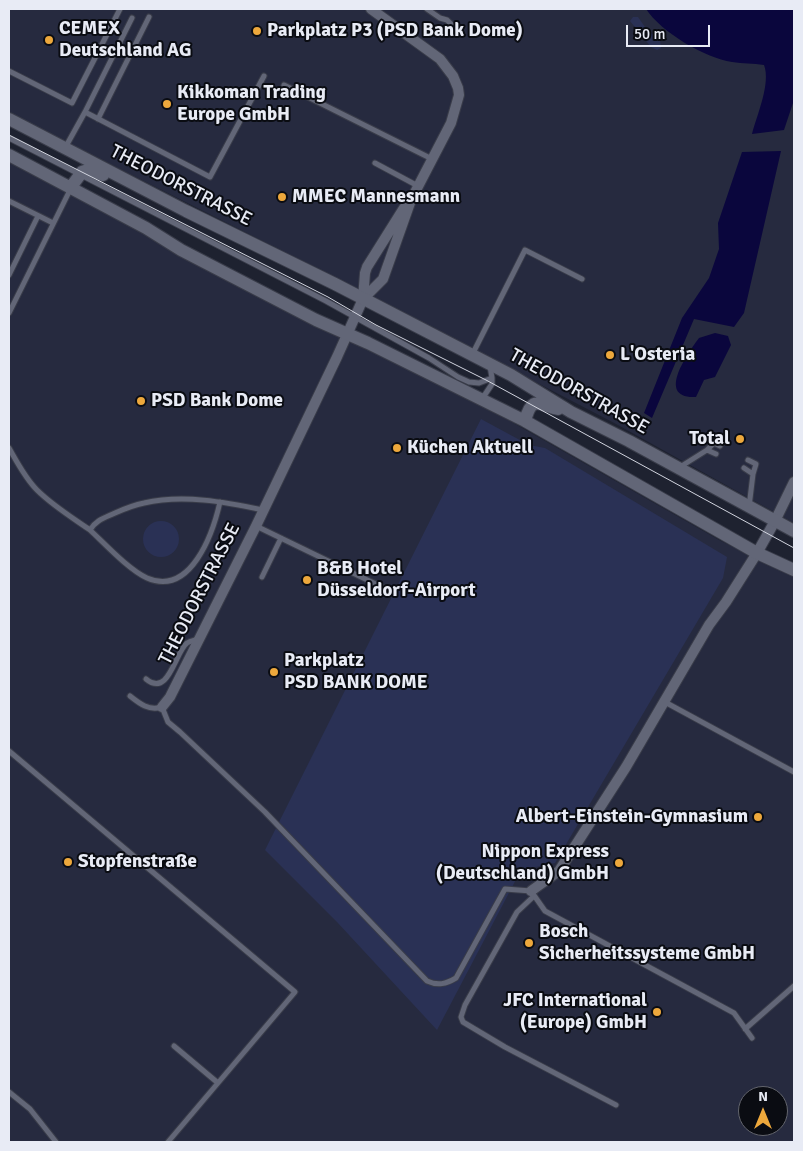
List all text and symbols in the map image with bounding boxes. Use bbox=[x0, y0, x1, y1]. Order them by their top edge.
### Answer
scale bar bbox=[628, 15, 712, 47]
place label: CEMEX Deutschland AG bbox=[59, 18, 191, 62]
place label: Parkplatz P3 (PSD Bank Dome) bbox=[267, 20, 523, 42]
marker: Parkplatz P3 (PSD Bank Dome) bbox=[251, 25, 263, 37]
text: 50 m bbox=[634, 25, 665, 43]
marker: CEMEX Deutschland AG bbox=[43, 34, 55, 46]
place label: Kikkoman Trading Europe GmbH bbox=[177, 82, 326, 126]
marker: Kikkoman Trading Europe GmbH bbox=[161, 98, 173, 110]
street label: THEODORSTRASSE bbox=[106, 140, 256, 232]
place label: MMEC Mannesmann bbox=[292, 186, 460, 208]
marker: MMEC Mannesmann bbox=[276, 191, 288, 203]
street label: THEODORSTRASSE bbox=[505, 344, 653, 440]
place label: L'Osteria bbox=[620, 344, 695, 366]
marker: L'Osteria bbox=[604, 349, 616, 361]
place label: PSD Bank Dome bbox=[151, 390, 283, 412]
marker: PSD Bank Dome bbox=[135, 395, 147, 407]
place label: Total bbox=[689, 428, 730, 450]
marker: Total bbox=[734, 433, 746, 445]
place label: Küchen Aktuell bbox=[407, 437, 533, 459]
marker: Küchen Aktuell bbox=[391, 442, 403, 454]
street label: THEODORSTRASSE bbox=[154, 519, 246, 669]
place label: B&B Hotel Düsseldorf-Airport bbox=[317, 558, 475, 602]
marker: B&B Hotel Düsseldorf-Airport bbox=[301, 574, 313, 586]
place label: Parkplatz PSD BANK DOME bbox=[284, 650, 428, 694]
marker: Parkplatz PSD BANK DOME bbox=[268, 666, 280, 678]
place label: Albert-Einstein-Gymnasium bbox=[516, 806, 748, 828]
marker: Albert-Einstein-Gymnasium bbox=[752, 811, 764, 823]
place label: Nippon Express (Deutschland) GmbH bbox=[436, 841, 609, 885]
place label: Stopfenstraße bbox=[78, 851, 197, 873]
marker: Stopfenstraße bbox=[62, 856, 74, 868]
marker: Nippon Express (Deutschland) GmbH bbox=[613, 857, 625, 869]
place label: Bosch Sicherheitssysteme GmbH bbox=[539, 921, 755, 965]
marker: Bosch Sicherheitssysteme GmbH bbox=[523, 937, 535, 949]
place label: JFC International (Europe) GmbH bbox=[503, 990, 647, 1034]
marker: JFC International (Europe) GmbH bbox=[651, 1006, 663, 1018]
north arrow bbox=[738, 1086, 788, 1136]
text: N bbox=[758, 1088, 768, 1105]

